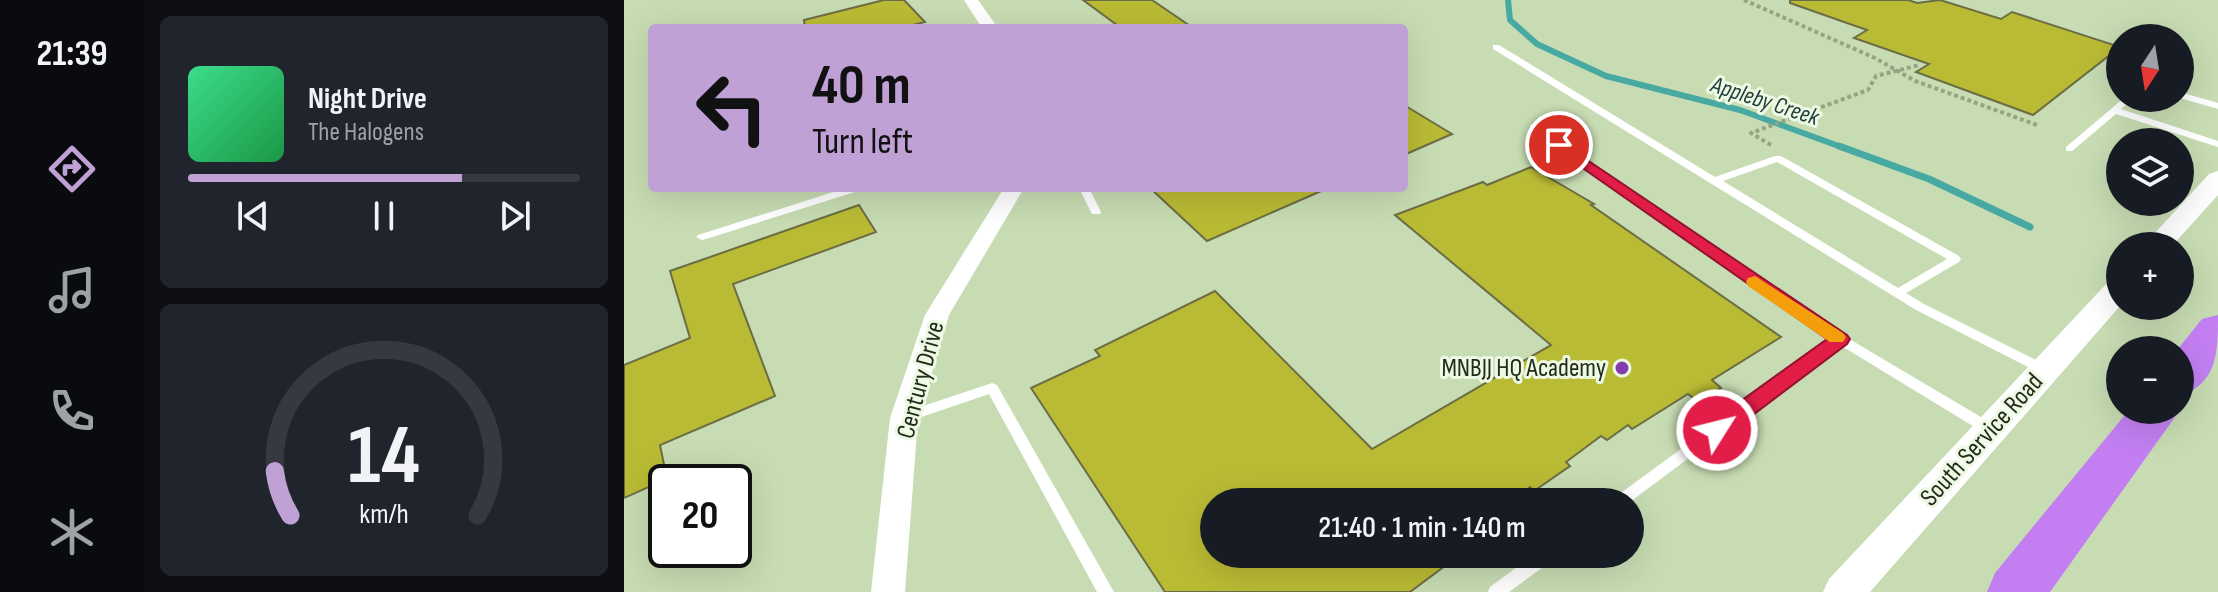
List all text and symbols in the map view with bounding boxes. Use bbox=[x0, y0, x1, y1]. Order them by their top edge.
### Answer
north arrow bbox=[2106, 24, 2194, 112]
map controls bbox=[2106, 24, 2194, 424]
text: 21:39 bbox=[36, 33, 108, 76]
text: 40 m bbox=[812, 53, 911, 120]
icon: left bbox=[680, 56, 784, 160]
water label: Appleby Creek bbox=[1707, 70, 1823, 132]
text: Night Drive bbox=[308, 81, 427, 117]
pin bbox=[1525, 111, 1593, 179]
text: The Halogens bbox=[308, 117, 424, 148]
text: Turn left bbox=[812, 121, 913, 164]
icon: arrive bbox=[1537, 123, 1581, 167]
button: layers bbox=[2106, 128, 2194, 216]
icon: directions bbox=[44, 141, 100, 197]
icon: previous bbox=[231, 194, 275, 238]
icon: pause bbox=[362, 194, 406, 238]
icon: next bbox=[493, 194, 537, 238]
button: + bbox=[2106, 232, 2194, 320]
icon: music bbox=[44, 262, 100, 318]
street label: Century Drive bbox=[890, 318, 952, 442]
button: − bbox=[2106, 336, 2194, 424]
place label: MNBJJ HQ Academy bbox=[1441, 353, 1606, 384]
marker: MNBJJ HQ Academy bbox=[1613, 359, 1631, 377]
street label: South Service Road bbox=[1914, 367, 2050, 513]
icon: phone bbox=[44, 383, 100, 439]
position arrow bbox=[1675, 388, 1759, 472]
text: 14 bbox=[348, 407, 420, 507]
speed limit sign: 20 bbox=[648, 464, 752, 568]
text: km/h bbox=[359, 497, 409, 532]
icon: climate bbox=[44, 504, 100, 560]
text: 21:40 · 1 min · 140 m bbox=[1318, 510, 1526, 546]

